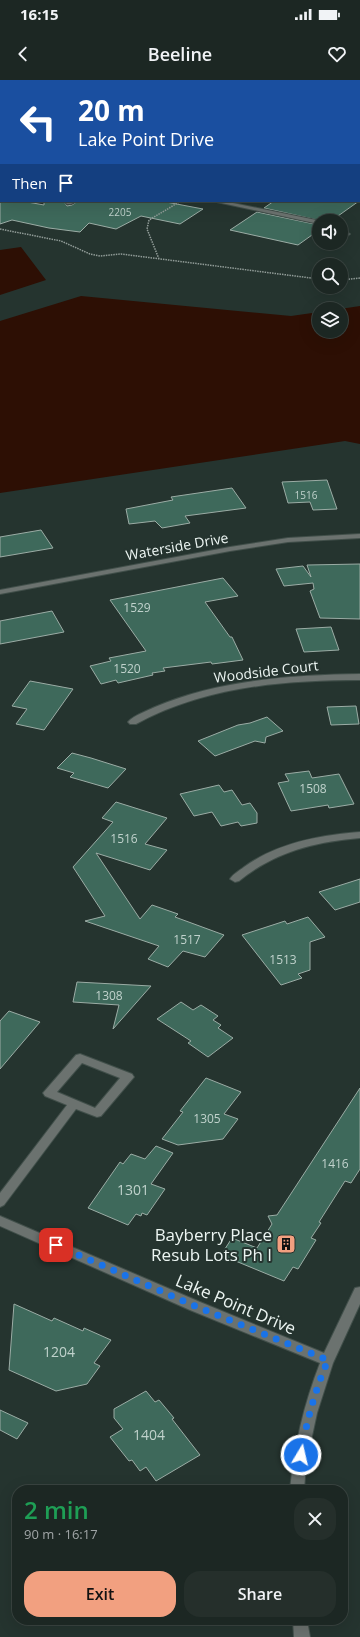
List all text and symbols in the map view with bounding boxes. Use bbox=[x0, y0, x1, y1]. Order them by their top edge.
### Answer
text: 16:15 bbox=[20, 4, 59, 24]
text: Beeline bbox=[148, 42, 212, 66]
icon: back bbox=[12, 43, 34, 65]
icon: heart bbox=[326, 43, 348, 65]
text: 20 m bbox=[78, 91, 145, 129]
icon: left bbox=[12, 96, 64, 148]
text: Lake Point Drive bbox=[78, 127, 214, 151]
icon: arrive bbox=[55, 172, 77, 194]
text: Then bbox=[12, 173, 47, 193]
house number: 2205 bbox=[109, 205, 132, 219]
map controls bbox=[312, 214, 348, 338]
button: sound bbox=[312, 214, 348, 250]
button: search bbox=[312, 258, 348, 294]
button: layers bbox=[312, 302, 348, 338]
house number: 1516 bbox=[295, 488, 318, 502]
street label: Waterside Drive bbox=[124, 528, 230, 564]
house number: 1529 bbox=[123, 599, 151, 616]
street label: Woodside Court bbox=[213, 655, 319, 687]
house number: 1520 bbox=[113, 660, 141, 677]
house number: 1508 bbox=[299, 780, 327, 797]
house number: 1516 bbox=[110, 830, 138, 847]
house number: 1517 bbox=[173, 931, 201, 948]
house number: 1513 bbox=[269, 951, 297, 968]
house number: 1308 bbox=[95, 987, 123, 1004]
house number: 1305 bbox=[193, 1110, 221, 1127]
house number: 1416 bbox=[321, 1155, 349, 1172]
house number: 1301 bbox=[117, 1180, 149, 1199]
place label: Bayberry Place Resub Lots Ph I bbox=[151, 1223, 272, 1266]
pin bbox=[39, 1228, 73, 1262]
building icon: Bayberry Place Resub Lots Ph I bbox=[275, 1233, 297, 1255]
icon: arrive bbox=[45, 1234, 67, 1256]
street label: Lake Point Drive bbox=[172, 1268, 300, 1340]
house number: 1204 bbox=[43, 1342, 75, 1361]
house number: 1404 bbox=[133, 1425, 165, 1444]
position arrow bbox=[280, 1434, 322, 1476]
text: 2 min bbox=[24, 1493, 89, 1526]
button: close bbox=[294, 1498, 336, 1540]
text: 90 m · 16:17 bbox=[24, 1525, 98, 1543]
button: Exit bbox=[24, 1571, 176, 1617]
button: Share bbox=[184, 1571, 336, 1617]

